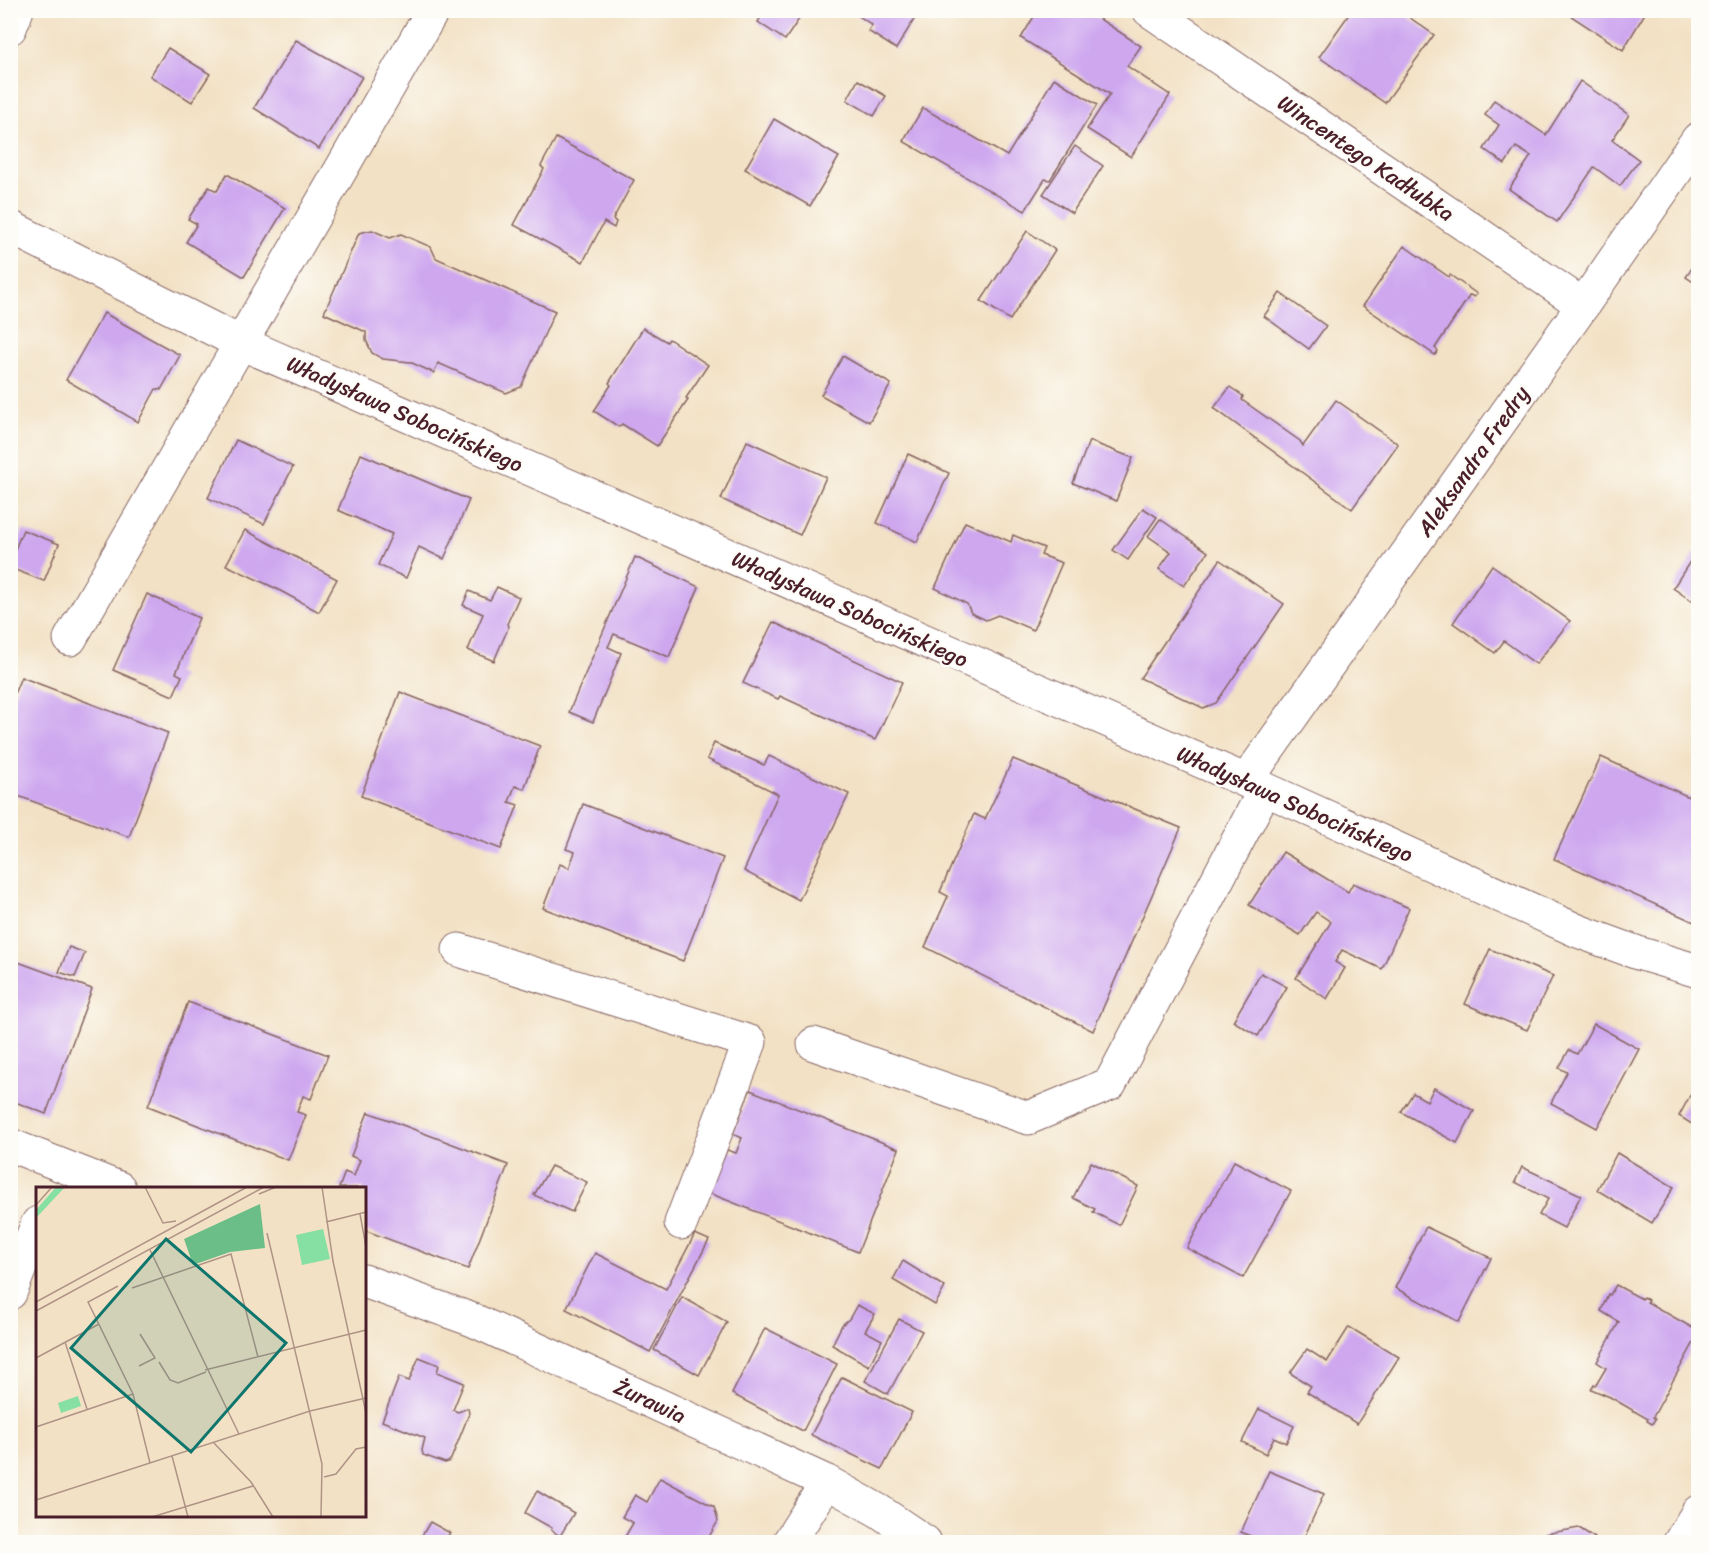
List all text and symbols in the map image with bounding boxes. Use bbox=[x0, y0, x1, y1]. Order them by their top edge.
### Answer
street label: Wincentego Kadłubka bbox=[1269, 84, 1463, 232]
street label: Władysława Sobocińskiego bbox=[280, 344, 530, 484]
street label: Aleksandra Fredry bbox=[1406, 377, 1540, 546]
street label: Władysława Sobocińskiego bbox=[725, 539, 975, 679]
street label: Władysława Sobocińskiego bbox=[1170, 734, 1420, 874]
inset map bbox=[36, 1187, 366, 1517]
street label: Żurawia bbox=[607, 1367, 693, 1435]

